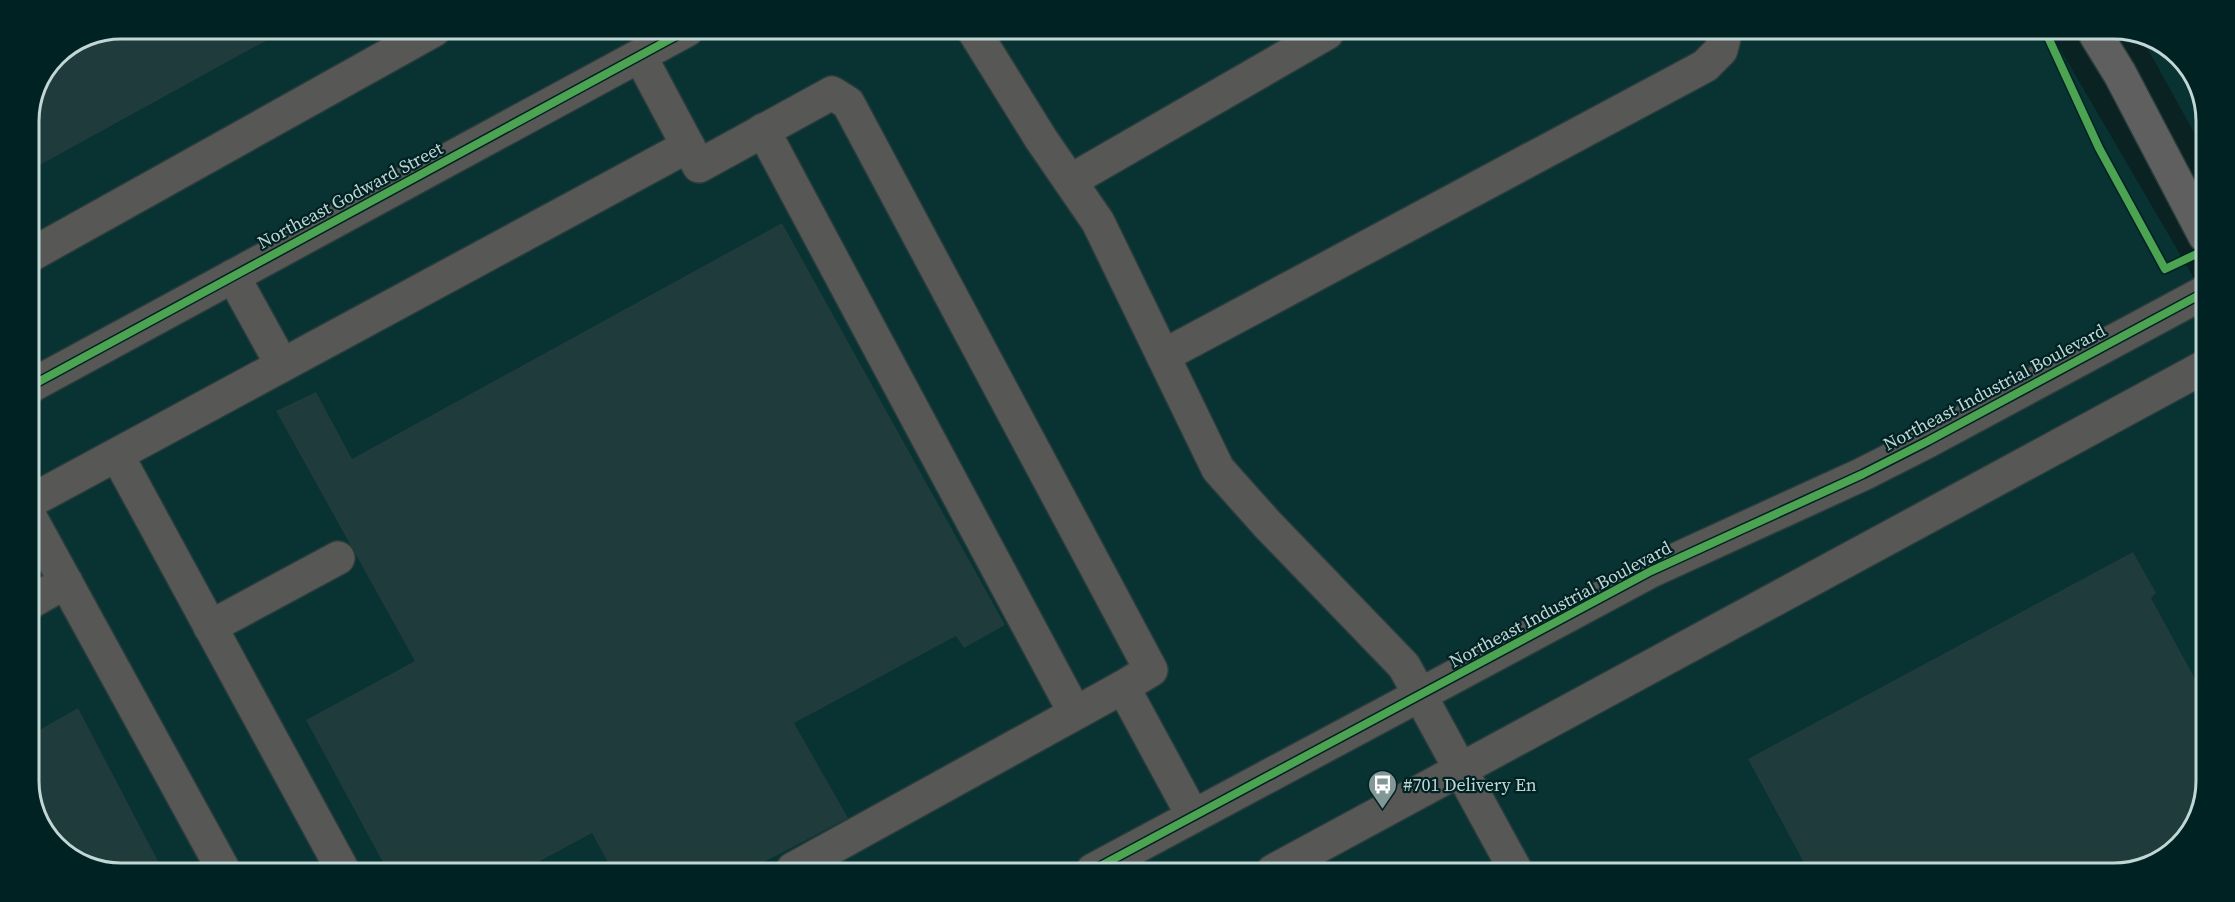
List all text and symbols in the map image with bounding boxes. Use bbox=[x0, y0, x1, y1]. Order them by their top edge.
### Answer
street label: Northeast Godward Street bbox=[253, 135, 447, 255]
street label: Northeast Industrial Boulevard bbox=[1878, 318, 2110, 456]
street label: Northeast Industrial Boulevard bbox=[1444, 535, 1676, 673]
bus stop icon: #701 Delivery En bbox=[1366, 768, 1398, 810]
place label: #701 Delivery En bbox=[1403, 772, 1537, 797]

